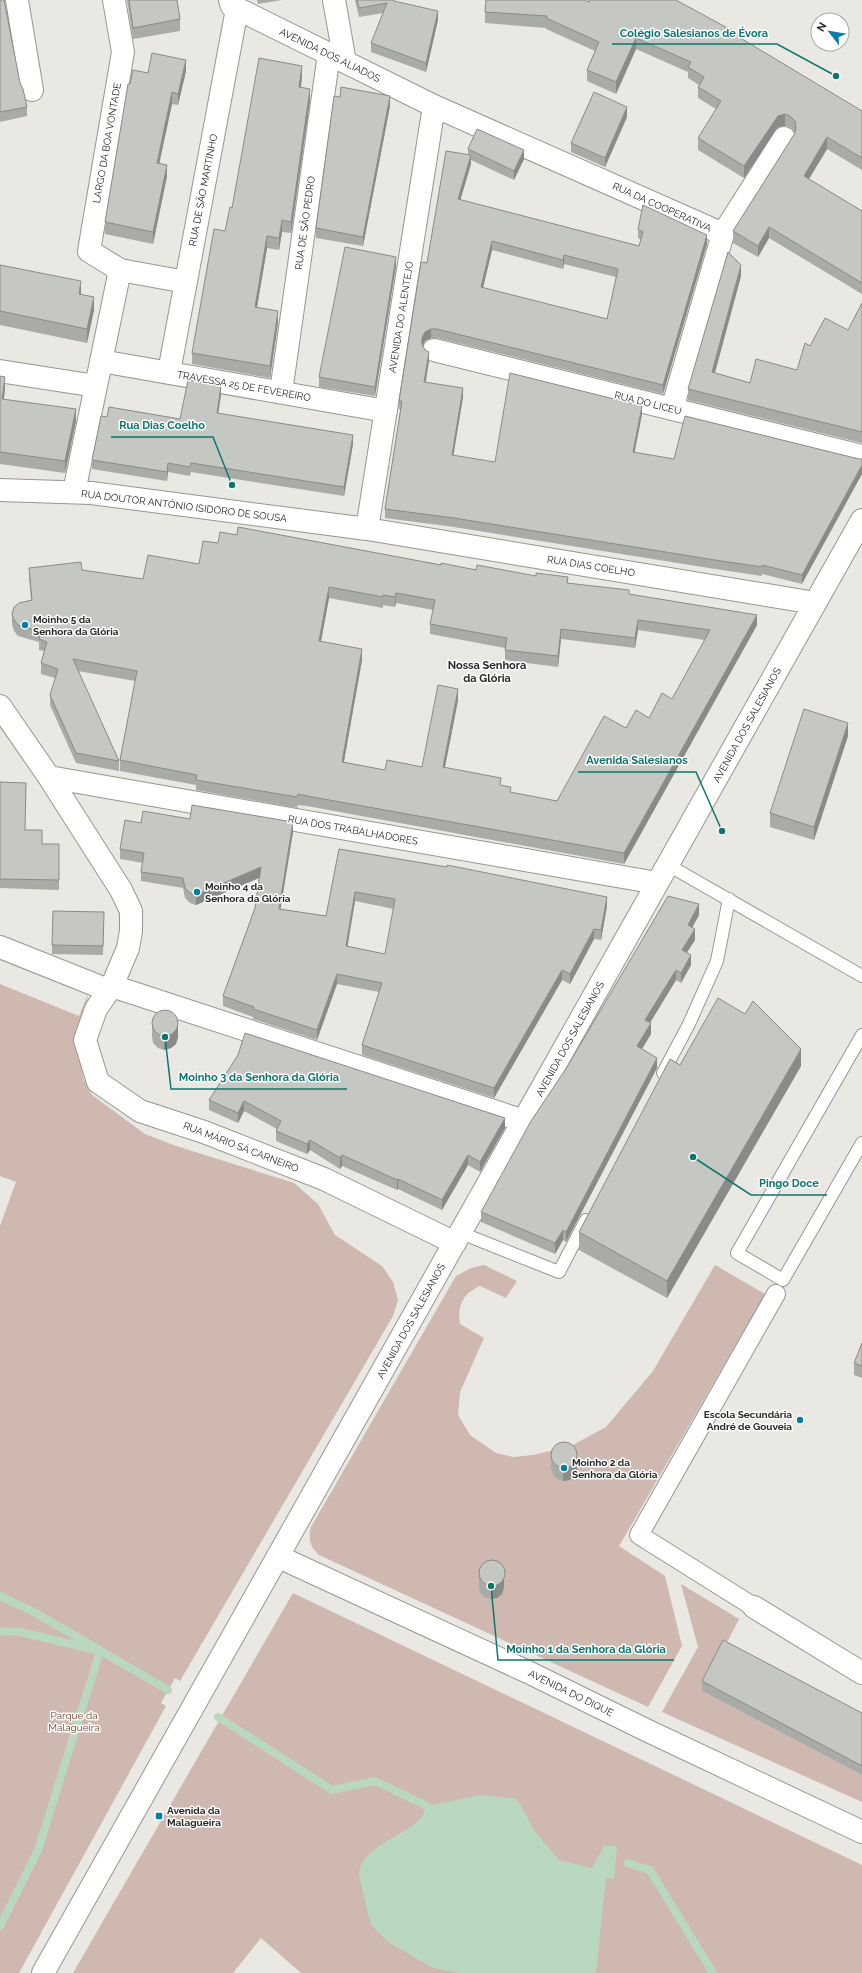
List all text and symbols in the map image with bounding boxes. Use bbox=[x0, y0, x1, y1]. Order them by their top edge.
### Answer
north arrow bbox=[810, 12, 850, 52]
text: N bbox=[814, 20, 830, 34]
callout: Colégio Salesianos de Évora bbox=[612, 21, 777, 44]
street label: AVENIDA DOS ALIADOS bbox=[278, 26, 382, 84]
text: Colégio Salesianos de Évora bbox=[620, 26, 768, 40]
street label: LARGO DA BOA VONTADE bbox=[91, 82, 123, 204]
street label: RUA DE SÃO MARTINHO bbox=[187, 132, 219, 247]
street label: RUA DE SÃO PEDRO bbox=[293, 175, 317, 271]
street label: RUA DA COOPERATIVA bbox=[611, 180, 713, 234]
street label: AVENIDA DO ALENTEJO bbox=[387, 260, 415, 374]
street label: TRAVESSA 25 DE FEVEREIRO bbox=[176, 369, 312, 403]
street label: RUA DO LICEU bbox=[613, 389, 683, 417]
callout: Rua Dias Coelho bbox=[111, 414, 213, 437]
text: Rua Dias Coelho bbox=[119, 419, 205, 432]
street label: RUA DOUTOR ANTÓNIO ISIDORO DE SOUSA bbox=[81, 488, 288, 524]
street label: RUA DIAS COELHO bbox=[546, 554, 636, 578]
place label: Moinho 5 da Senhora da Glória bbox=[33, 614, 119, 637]
marker: Moinho 5 da Senhora da Glória bbox=[20, 620, 30, 630]
district label: Nossa Senhora da Glória bbox=[448, 659, 526, 685]
street label: AVENIDA DOS SALESIANOS bbox=[711, 666, 783, 784]
callout: Avenida Salesianos bbox=[578, 749, 696, 772]
text: Avenida Salesianos bbox=[586, 754, 688, 767]
street label: RUA DOS TRABALHADORES bbox=[287, 813, 419, 847]
place label: Moinho 4 da Senhora da Glória bbox=[205, 881, 291, 904]
marker: Moinho 4 da Senhora da Glória bbox=[192, 887, 202, 897]
street label: AVENIDA DOS SALESIANOS bbox=[534, 980, 606, 1098]
callout: Moinho 3 da Senhora da Glória bbox=[171, 1066, 347, 1089]
text: Moinho 3 da Senhora da Glória bbox=[179, 1071, 339, 1084]
street label: RUA MÁRIO SÁ CARNEIRO bbox=[182, 1120, 301, 1174]
callout: Pingo Doce bbox=[751, 1172, 827, 1195]
text: Pingo Doce bbox=[759, 1177, 819, 1190]
street label: AVENIDA DOS SALESIANOS bbox=[375, 1262, 447, 1380]
place label: Escola Secundária André de Gouveia bbox=[704, 1409, 792, 1432]
marker: Escola Secundária André de Gouveia bbox=[795, 1415, 805, 1425]
place label: Moinho 2 da Senhora da Glória bbox=[572, 1457, 658, 1480]
marker: Moinho 2 da Senhora da Glória bbox=[559, 1463, 569, 1473]
callout: Moinho 1 da Senhora da Glória bbox=[498, 1637, 674, 1660]
text: Moinho 1 da Senhora da Glória bbox=[506, 1643, 666, 1656]
street label: AVENIDA DO DIQUE bbox=[527, 1668, 615, 1718]
park label: Parque da Malagueira bbox=[48, 1710, 100, 1733]
place label: Avenida da Malagueira bbox=[167, 1805, 221, 1828]
marker: Avenida da Malagueira bbox=[154, 1811, 164, 1821]

